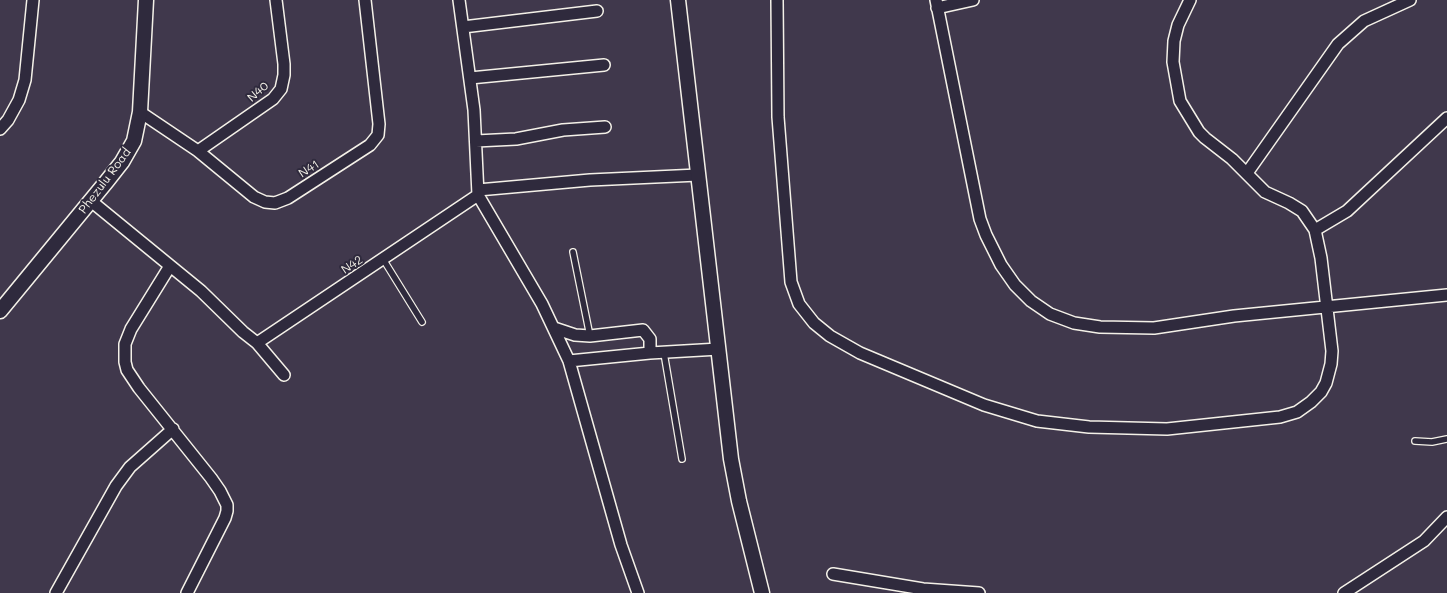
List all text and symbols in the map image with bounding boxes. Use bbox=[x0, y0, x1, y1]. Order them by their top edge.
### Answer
street label: N40 bbox=[244, 79, 272, 105]
street label: Phezulu Road bbox=[76, 145, 134, 217]
street label: N41 bbox=[296, 157, 322, 181]
street label: N42 bbox=[339, 253, 365, 277]

